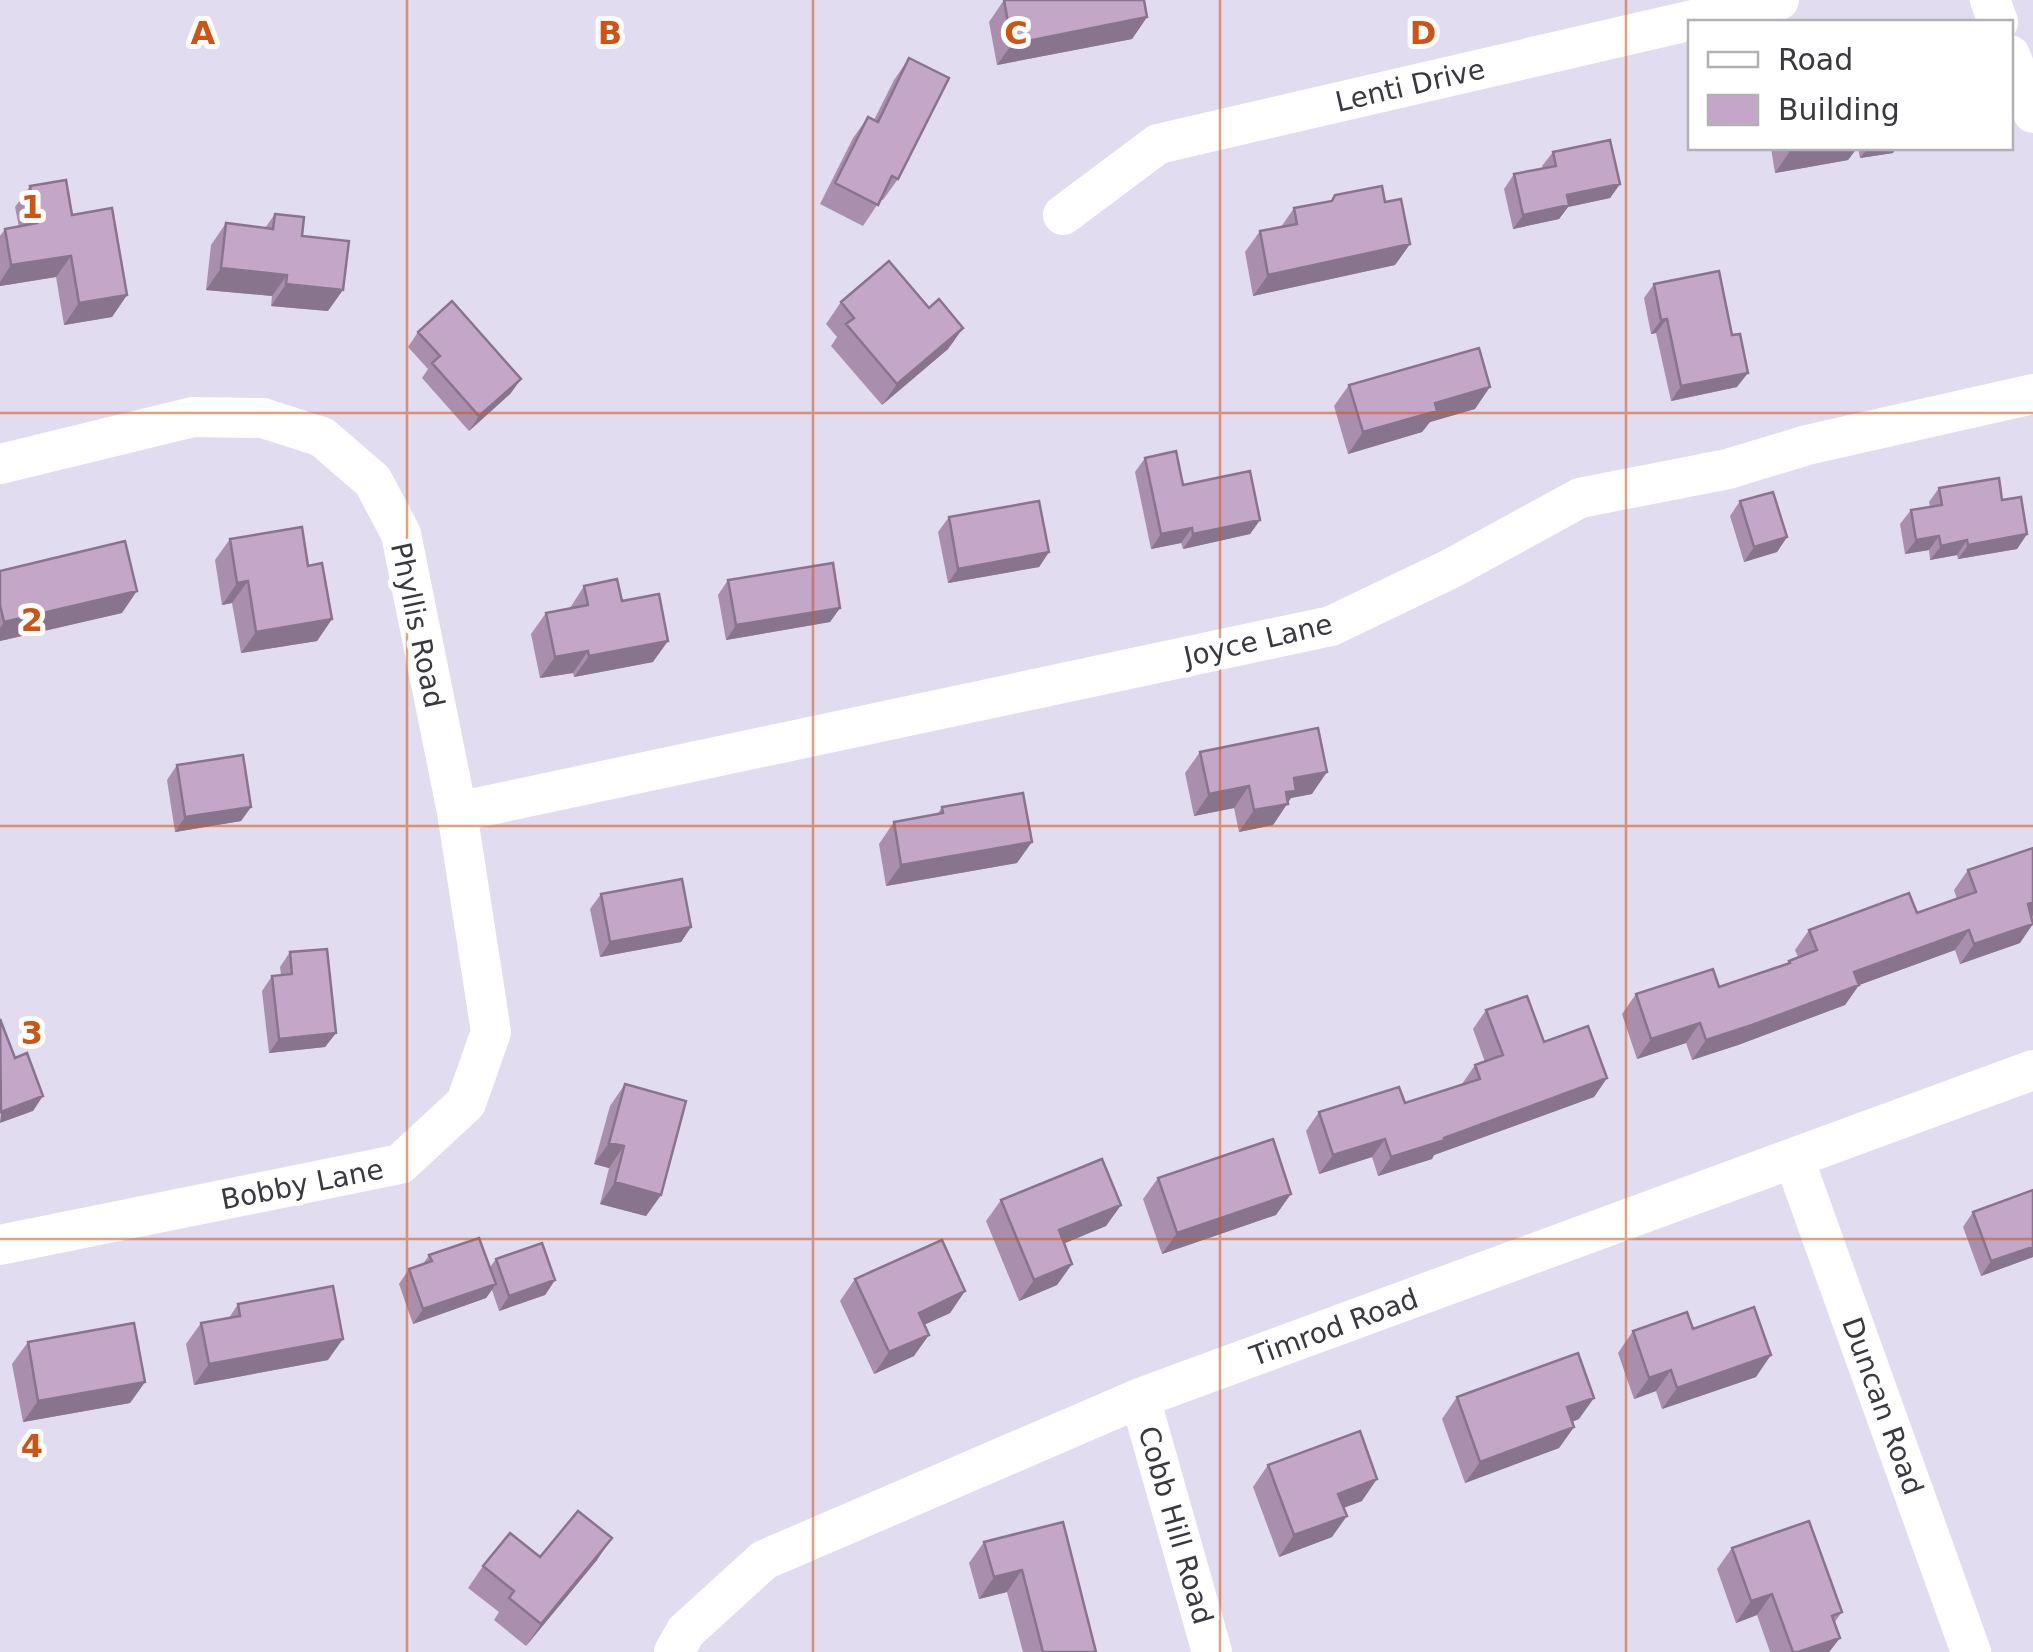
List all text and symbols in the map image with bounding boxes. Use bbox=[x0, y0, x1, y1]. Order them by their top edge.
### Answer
text: A bbox=[191, 14, 216, 52]
text: B bbox=[598, 14, 622, 52]
text: C bbox=[1004, 14, 1028, 52]
text: D bbox=[1410, 14, 1436, 52]
legend bbox=[1688, 20, 2013, 150]
text: Road bbox=[1778, 42, 1853, 77]
street label: Lenti Drive bbox=[1332, 52, 1488, 119]
text: Building bbox=[1778, 92, 1900, 127]
text: 1 bbox=[21, 188, 43, 226]
street label: Phyllis Road bbox=[384, 539, 451, 711]
text: 2 bbox=[21, 601, 43, 639]
street label: Joyce Lane bbox=[1179, 607, 1335, 674]
text: 3 bbox=[21, 1014, 43, 1052]
street label: Bobby Lane bbox=[218, 1153, 386, 1216]
street label: Timrod Road bbox=[1245, 1282, 1423, 1373]
street label: Duncan Road bbox=[1835, 1313, 1930, 1499]
street label: Cobb Hill Road bbox=[1131, 1422, 1220, 1628]
text: 4 bbox=[21, 1427, 43, 1465]

